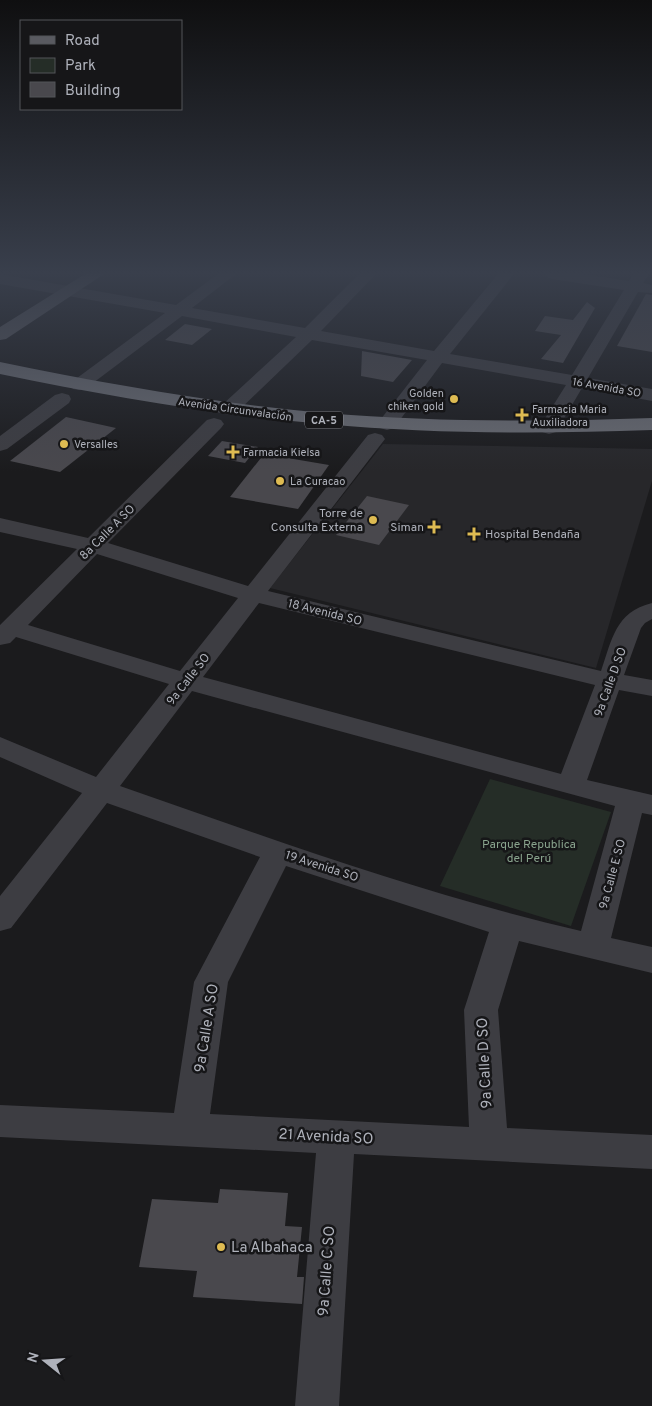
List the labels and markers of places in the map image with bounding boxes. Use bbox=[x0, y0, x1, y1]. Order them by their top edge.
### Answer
place label: Golden chiken gold bbox=[388, 387, 444, 414]
marker: Golden chiken gold bbox=[448, 393, 460, 405]
place label: Farmacia Maria Auxiliadora bbox=[532, 403, 607, 430]
marker: Farmacia Maria Auxiliadora bbox=[516, 409, 528, 421]
marker: Versalles bbox=[58, 438, 70, 450]
place label: Versalles bbox=[74, 438, 118, 452]
marker: Farmacia Kielsa bbox=[227, 446, 239, 458]
place label: Farmacia Kielsa bbox=[243, 446, 320, 460]
marker: La Curacao bbox=[274, 475, 286, 487]
place label: La Curacao bbox=[290, 475, 345, 489]
place label: Torre de Consulta Externa bbox=[271, 506, 363, 536]
marker: Torre de Consulta Externa bbox=[367, 514, 379, 526]
place label: Siman bbox=[390, 520, 424, 536]
marker: Siman bbox=[428, 521, 440, 533]
marker: Hospital Bendaña bbox=[467, 527, 481, 541]
place label: Hospital Bendaña bbox=[485, 527, 580, 543]
place label: La Albahaca bbox=[231, 1239, 313, 1258]
marker: La Albahaca bbox=[215, 1241, 227, 1253]

